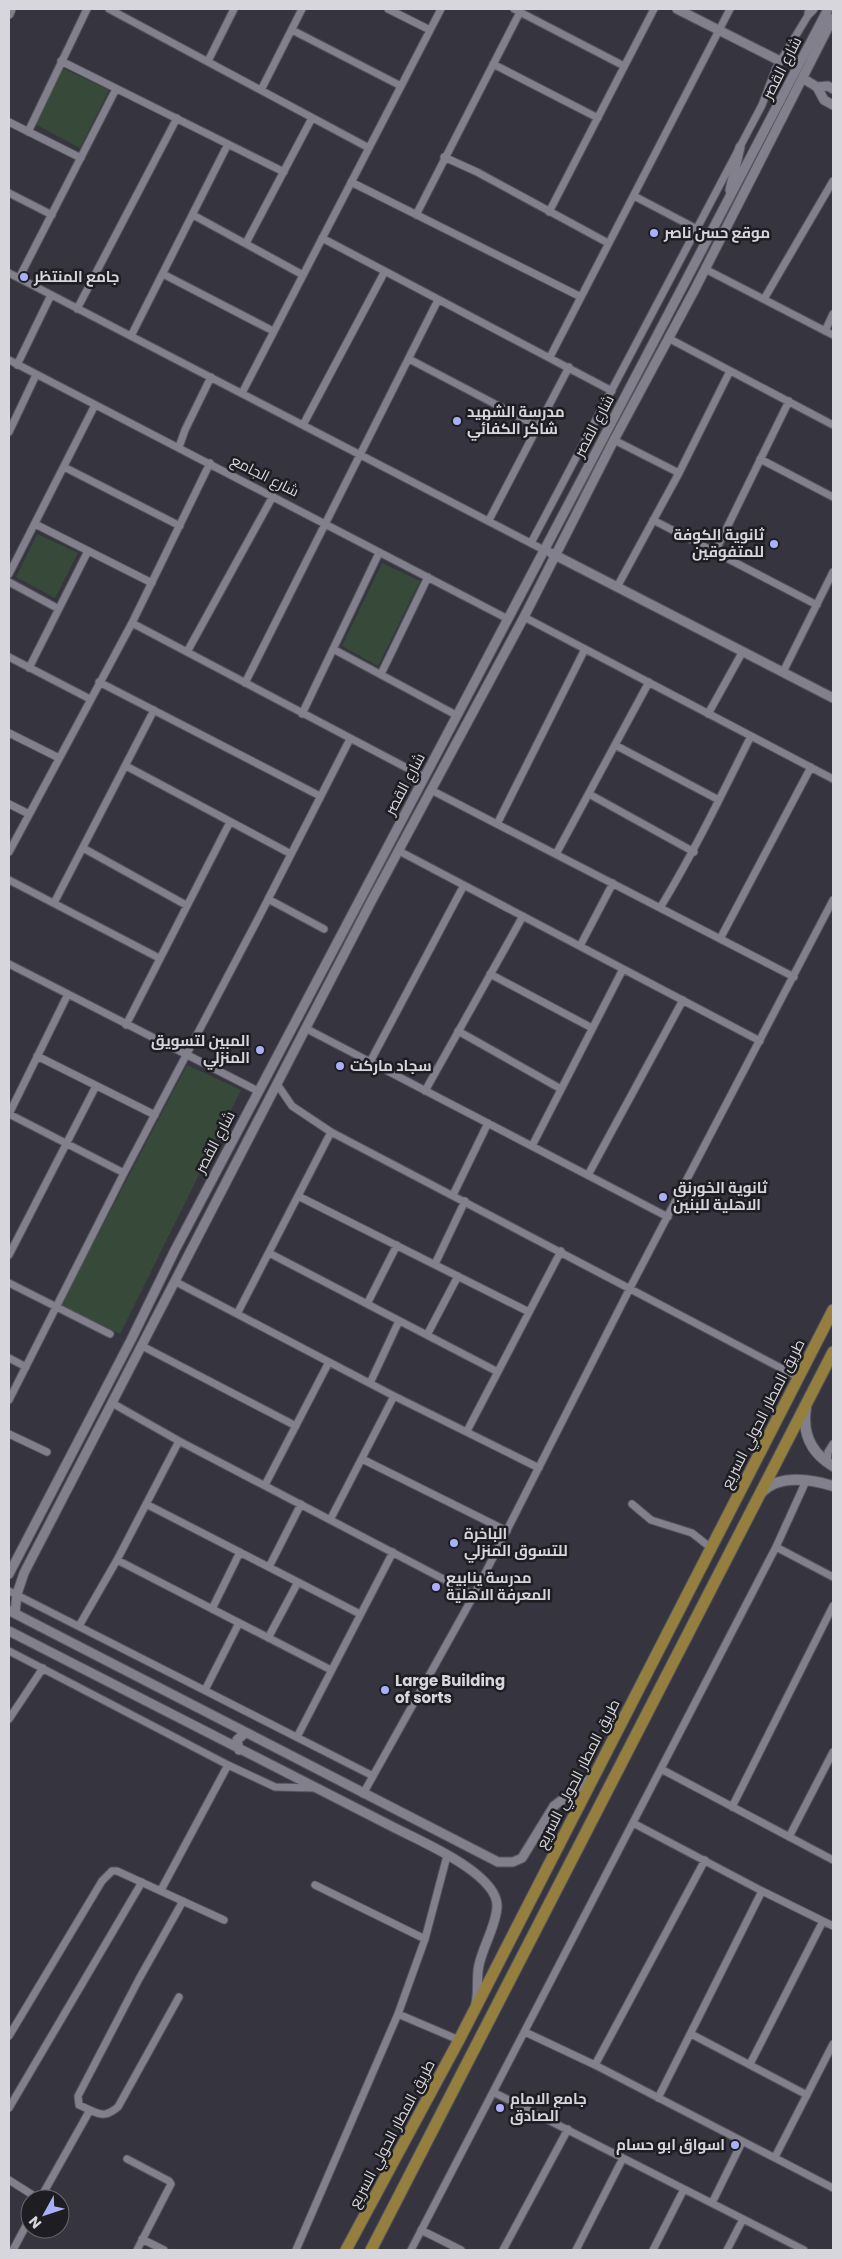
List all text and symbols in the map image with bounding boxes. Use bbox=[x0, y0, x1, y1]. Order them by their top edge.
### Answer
street label: شارع القصر bbox=[756, 33, 807, 104]
place label: موقع حسن ناصر bbox=[663, 222, 770, 243]
marker: موقع حسن ناصر bbox=[648, 227, 660, 239]
place label: جامع المنتظر bbox=[33, 266, 120, 287]
marker: جامع المنتظر bbox=[18, 271, 30, 283]
street label: شارع القصر bbox=[568, 391, 620, 462]
place label: مدرسة الشهيد شاكر الكفائي bbox=[467, 401, 565, 441]
marker: مدرسة الشهيد شاكر الكفائي bbox=[451, 415, 463, 427]
street label: شارع الجامع bbox=[227, 449, 303, 503]
place label: ثانوية الكوفة للمتفوقين bbox=[674, 524, 764, 562]
marker: ثانوية الكوفة للمتفوقين bbox=[768, 538, 780, 550]
street label: شارع القصر bbox=[379, 749, 431, 820]
place label: المبين لتسويق المنزلي bbox=[151, 1030, 250, 1070]
marker: المبين لتسويق المنزلي bbox=[254, 1044, 266, 1056]
place label: سجاد ماركت bbox=[350, 1055, 432, 1076]
marker: سجاد ماركت bbox=[334, 1060, 346, 1072]
street label: شارع القصر bbox=[189, 1107, 241, 1178]
place label: ثانوية الخورنق الاهلية للبنين bbox=[673, 1177, 768, 1215]
marker: ثانوية الخورنق الاهلية للبنين bbox=[657, 1191, 669, 1203]
street label: طريق المطار الحولي السريع bbox=[716, 1335, 811, 1493]
place label: الباخرة للتسوق المنزلي bbox=[464, 1523, 568, 1563]
marker: الباخرة للتسوق المنزلي bbox=[448, 1537, 460, 1549]
place label: مدرسة ينابيع المعرفة الاهلية bbox=[446, 1567, 551, 1605]
marker: مدرسة ينابيع المعرفة الاهلية bbox=[430, 1581, 442, 1593]
place label: Large Building of sorts bbox=[395, 1670, 505, 1708]
marker: Large Building of sorts bbox=[379, 1684, 391, 1696]
street label: طريق المطار الحولي السريع bbox=[531, 1695, 626, 1853]
street label: طريق المطار الحولي السريع bbox=[343, 2056, 441, 2213]
place label: جامع الامام الصادق bbox=[510, 2088, 587, 2126]
marker: جامع الامام الصادق bbox=[494, 2102, 506, 2114]
place label: اسواق ابو حسام bbox=[616, 2134, 725, 2155]
marker: اسواق ابو حسام bbox=[729, 2139, 741, 2151]
north arrow bbox=[20, 2189, 70, 2239]
text: N bbox=[24, 2212, 46, 2233]

